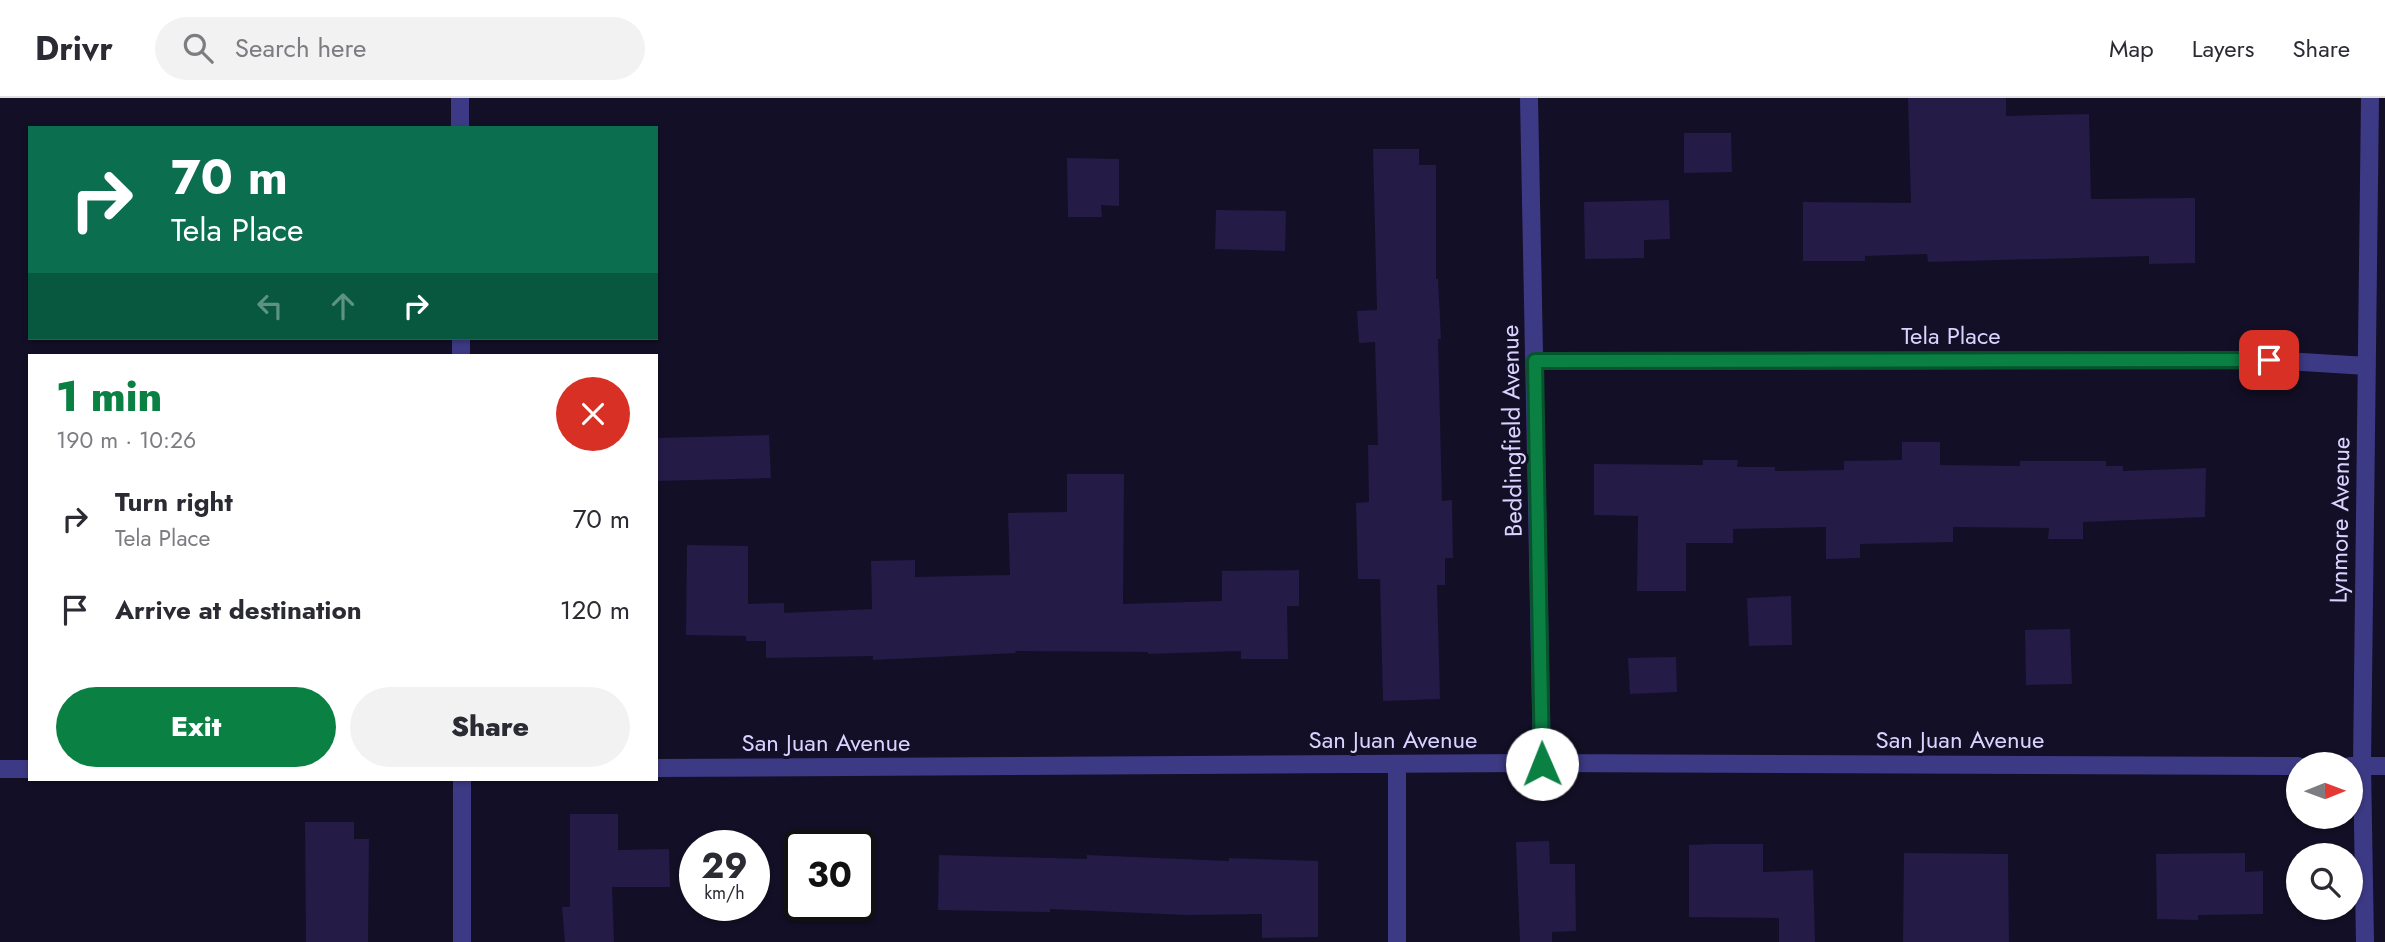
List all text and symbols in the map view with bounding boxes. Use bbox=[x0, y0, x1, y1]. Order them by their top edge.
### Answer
search box bbox=[155, 17, 645, 80]
text: Drivr bbox=[35, 25, 113, 72]
icon: search bbox=[179, 29, 217, 67]
text: Search here bbox=[235, 29, 366, 67]
text: Map bbox=[2109, 31, 2154, 66]
text: Layers bbox=[2192, 31, 2254, 66]
text: Share bbox=[2292, 31, 2350, 66]
text: 70 m bbox=[171, 142, 288, 212]
icon: right bbox=[56, 154, 147, 245]
text: Tela Place bbox=[171, 207, 304, 253]
icon: left bbox=[251, 287, 289, 325]
icon: ahead bbox=[324, 287, 362, 325]
icon: right bbox=[397, 287, 435, 325]
street label: Tela Place bbox=[1901, 318, 2001, 353]
street label: Beddingfield Avenue bbox=[1492, 325, 1531, 537]
pin bbox=[2239, 330, 2299, 390]
icon: arrive bbox=[2250, 341, 2288, 379]
text: 1 min bbox=[56, 366, 162, 427]
button: close bbox=[556, 377, 630, 451]
text: 190 m · 10:26 bbox=[56, 423, 196, 457]
street label: Lynmore Avenue bbox=[2321, 436, 2358, 604]
text: Turn right bbox=[115, 483, 233, 521]
icon: right bbox=[56, 500, 94, 538]
text: 70 m bbox=[573, 500, 630, 538]
text: Tela Place bbox=[115, 521, 210, 555]
icon: arrive bbox=[56, 591, 94, 629]
text: Arrive at destination bbox=[115, 591, 362, 629]
text: 120 m bbox=[560, 591, 630, 629]
button: Exit bbox=[56, 687, 336, 767]
button: Share bbox=[350, 687, 630, 767]
street label: San Juan Avenue bbox=[1309, 722, 1477, 757]
street label: San Juan Avenue bbox=[1876, 722, 2044, 757]
street label: San Juan Avenue bbox=[742, 725, 910, 760]
position arrow bbox=[1505, 727, 1579, 801]
north arrow bbox=[2286, 752, 2362, 830]
map controls bbox=[2286, 752, 2363, 920]
speed limit sign: 30 bbox=[784, 830, 875, 921]
text: 29 bbox=[701, 841, 748, 891]
button: search bbox=[2286, 843, 2363, 920]
text: km/h bbox=[704, 880, 745, 906]

